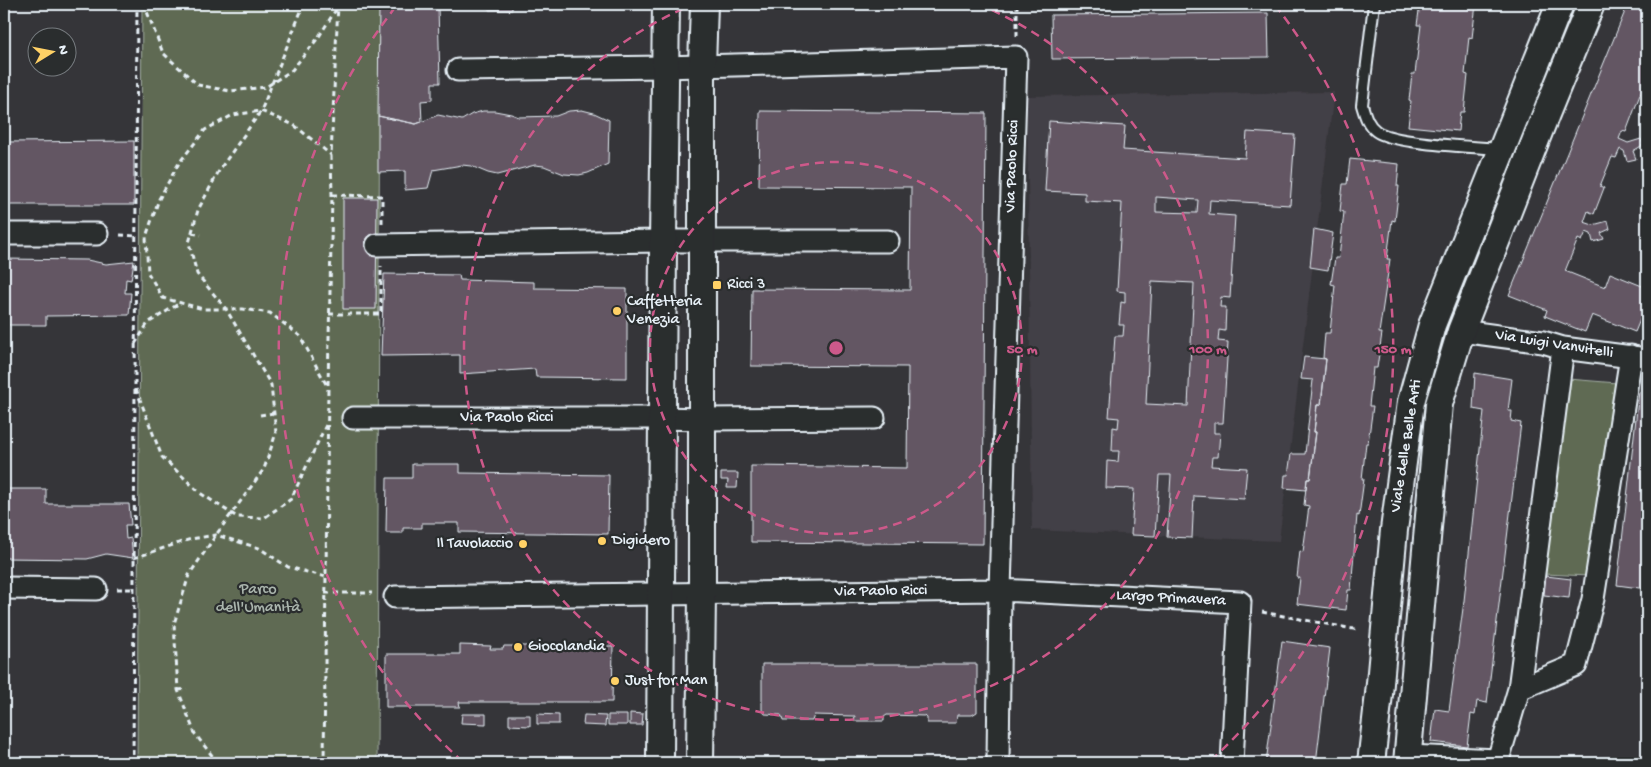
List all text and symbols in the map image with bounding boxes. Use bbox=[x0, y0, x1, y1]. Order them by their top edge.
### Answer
north arrow bbox=[28, 28, 78, 78]
text: N bbox=[53, 44, 72, 56]
street label: Via Paolo Ricci bbox=[1002, 119, 1024, 214]
place label: Ricci 3 bbox=[727, 276, 765, 295]
marker: Ricci 3 bbox=[711, 279, 723, 291]
place label: Caffetteria Venezia bbox=[626, 293, 703, 330]
marker: Caffetteria Venezia bbox=[611, 305, 623, 317]
street label: Via Luigi Vanvitelli bbox=[1493, 326, 1614, 364]
centre of rings bbox=[827, 339, 845, 357]
text: 50 m bbox=[1007, 341, 1038, 359]
text: 100 m bbox=[1188, 341, 1227, 359]
text: 150 m bbox=[1374, 341, 1412, 359]
street label: Viale delle Belle Arti bbox=[1387, 378, 1427, 515]
street label: Via Paolo Ricci bbox=[460, 409, 553, 428]
place label: Digidero bbox=[611, 532, 670, 551]
place label: Il Tavolaccio bbox=[436, 535, 513, 554]
marker: Digidero bbox=[596, 535, 608, 547]
marker: Il Tavolaccio bbox=[517, 538, 529, 550]
park label: Parco dell'Umanità bbox=[216, 581, 301, 618]
street label: Via Paolo Ricci bbox=[833, 582, 928, 602]
street label: Largo Primavera bbox=[1116, 587, 1227, 611]
place label: Giocolandia bbox=[528, 638, 606, 657]
marker: Giocolandia bbox=[512, 641, 524, 653]
place label: Just for Man bbox=[625, 672, 708, 691]
marker: Just for Man bbox=[609, 675, 621, 687]

